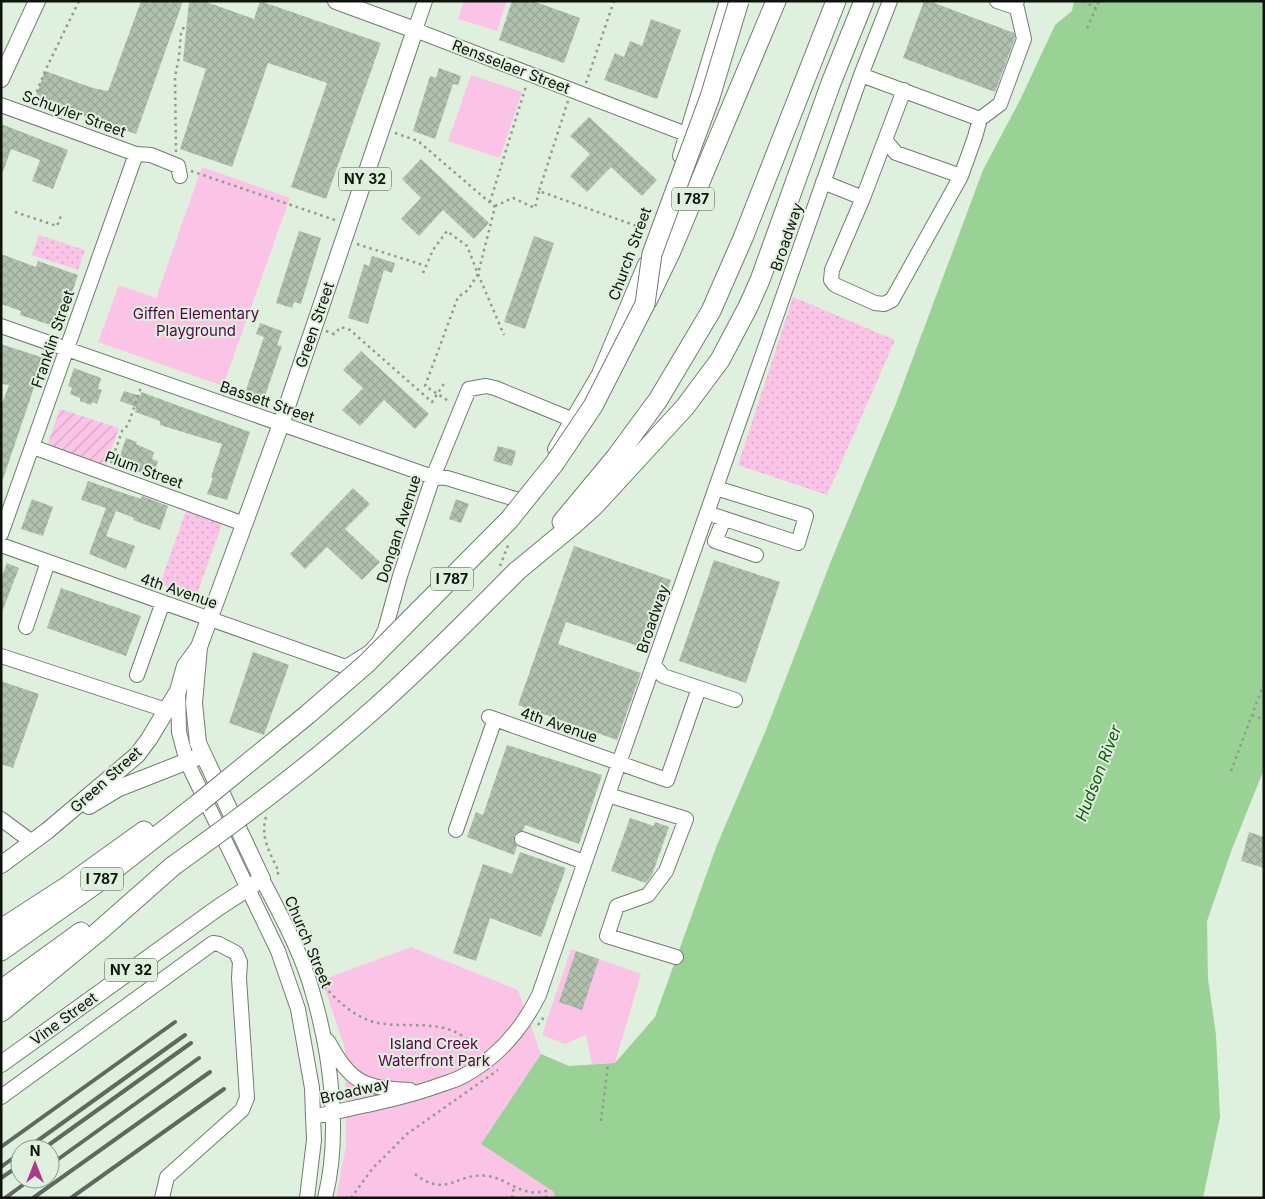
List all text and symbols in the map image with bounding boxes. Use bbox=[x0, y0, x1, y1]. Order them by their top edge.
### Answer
street label: Rensselaer Street bbox=[450, 35, 573, 98]
street label: Schuyler Street bbox=[20, 86, 129, 141]
road number: NY 32 bbox=[339, 168, 391, 190]
road number: I 787 bbox=[672, 188, 714, 210]
street label: Broadway bbox=[766, 200, 807, 273]
street label: Church Street bbox=[604, 204, 655, 303]
street label: Green Street bbox=[291, 279, 338, 370]
street label: Franklin Street bbox=[27, 287, 78, 390]
park label: Giffen Elementary Playground bbox=[133, 304, 260, 340]
street label: Bassett Street bbox=[217, 376, 317, 427]
street label: Plum Street bbox=[102, 447, 186, 492]
street label: Dongan Avenue bbox=[372, 473, 425, 585]
street label: 4th Avenue bbox=[138, 568, 220, 613]
road number: I 787 bbox=[431, 568, 473, 590]
street label: Broadway bbox=[632, 582, 673, 655]
street label: 4th Avenue bbox=[518, 702, 600, 747]
water label: Hudson River bbox=[1071, 721, 1126, 824]
street label: Green Street bbox=[66, 743, 145, 817]
road number: I 787 bbox=[81, 868, 123, 891]
street label: Church Street bbox=[281, 893, 336, 991]
road number: NY 32 bbox=[105, 958, 157, 982]
street label: Vine Street bbox=[27, 988, 101, 1049]
park label: Island Creek Waterfront Park bbox=[378, 1034, 491, 1070]
street label: Broadway bbox=[318, 1073, 392, 1108]
north arrow bbox=[10, 1139, 60, 1189]
text: N bbox=[30, 1142, 40, 1159]

